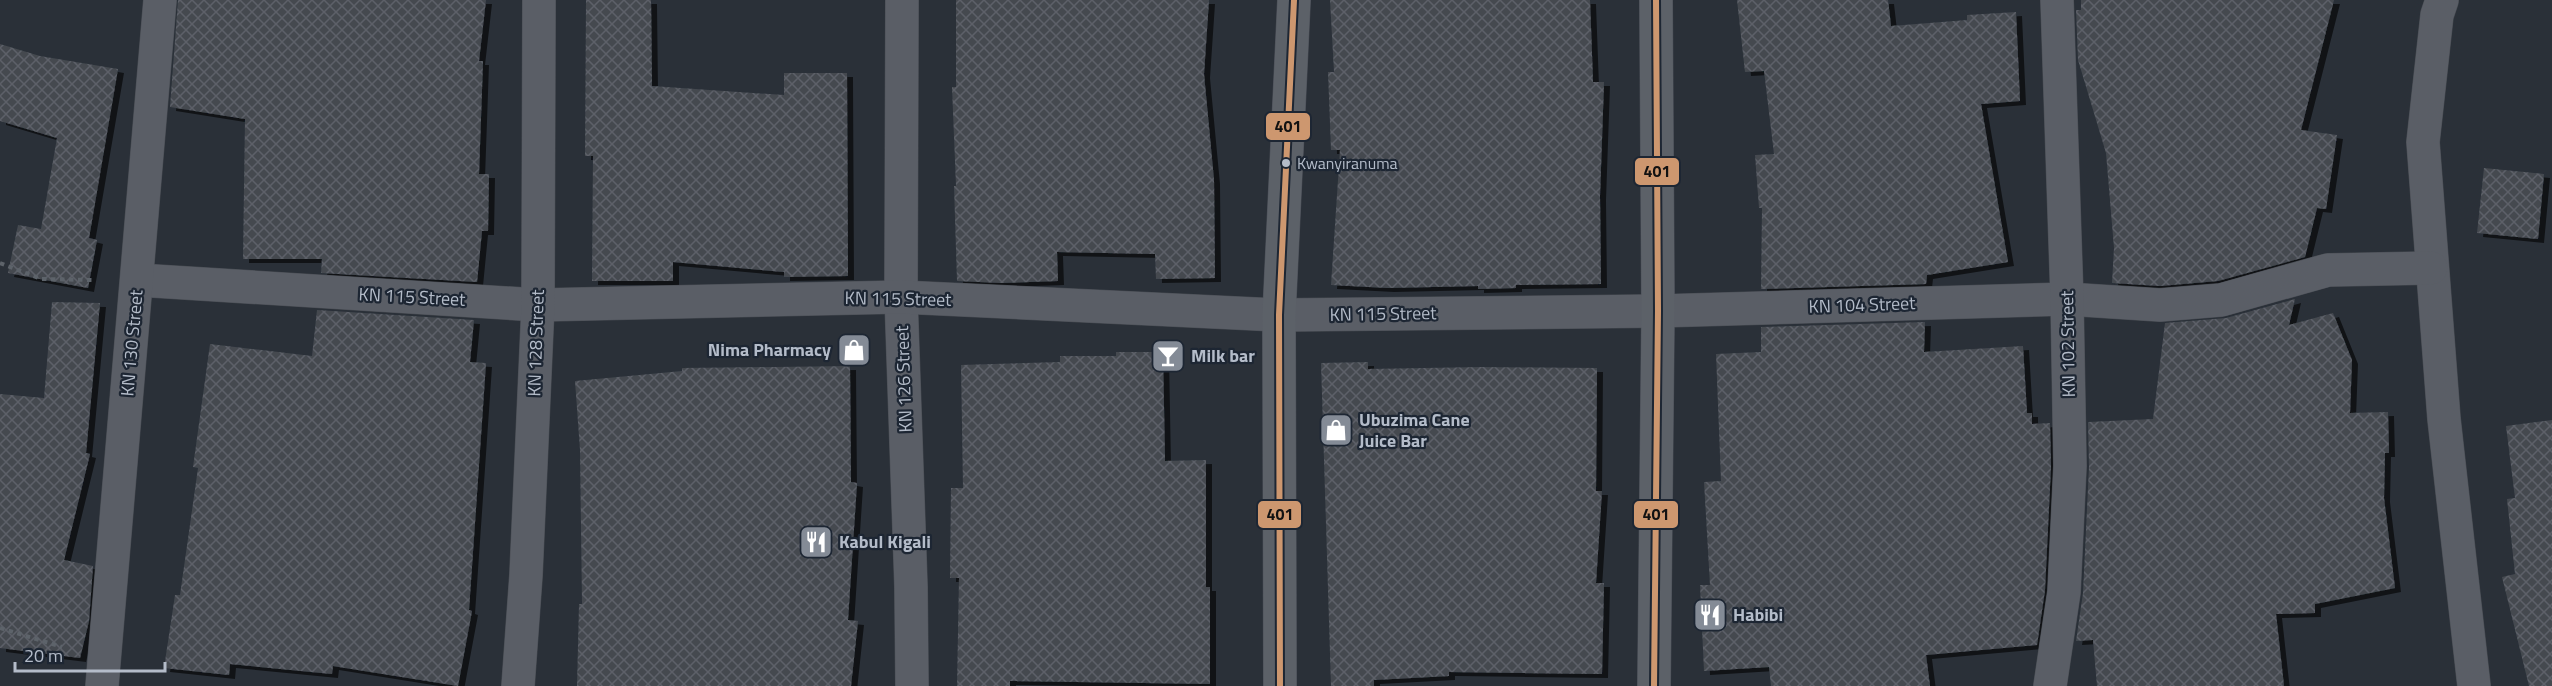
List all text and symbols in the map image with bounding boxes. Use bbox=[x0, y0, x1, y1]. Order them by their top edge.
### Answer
line badge: 401 bbox=[1265, 112, 1311, 141]
text: 401 bbox=[1275, 114, 1301, 138]
place label: Kwanyiranuma bbox=[1297, 151, 1398, 175]
marker: Kwanyiranuma bbox=[1280, 157, 1292, 169]
line badge: 401 bbox=[1634, 157, 1680, 186]
text: 401 bbox=[1644, 159, 1670, 183]
street label: KN 115 Street bbox=[358, 280, 467, 313]
street label: KN 115 Street bbox=[844, 284, 952, 313]
street label: KN 130 Street bbox=[113, 288, 150, 397]
street label: KN 128 Street bbox=[520, 288, 551, 397]
street label: KN 104 Street bbox=[1808, 289, 1917, 320]
street label: KN 102 Street bbox=[2053, 290, 2082, 398]
street label: KN 115 Street bbox=[1329, 299, 1437, 328]
street label: KN 126 Street bbox=[888, 324, 919, 433]
shop icon: Nima Pharmacy bbox=[836, 332, 872, 368]
place label: Nima Pharmacy bbox=[708, 336, 831, 363]
bar icon: Milk bar bbox=[1150, 338, 1186, 374]
place label: Milk bar bbox=[1191, 342, 1255, 369]
place label: Ubuzima Cane Juice Bar bbox=[1359, 406, 1470, 454]
shop icon: Ubuzima Cane Juice Bar bbox=[1318, 412, 1354, 448]
line badge: 401 bbox=[1257, 500, 1302, 529]
line badge: 401 bbox=[1633, 500, 1679, 529]
text: 401 bbox=[1267, 502, 1293, 526]
text: 401 bbox=[1643, 502, 1669, 526]
restaurant icon: Kabul Kigali bbox=[798, 524, 834, 560]
place label: Kabul Kigali bbox=[839, 528, 931, 555]
restaurant icon: Habibi bbox=[1692, 597, 1728, 633]
place label: Habibi bbox=[1733, 601, 1783, 628]
scale bar bbox=[15, 635, 165, 673]
text: 20 m bbox=[24, 642, 63, 669]

